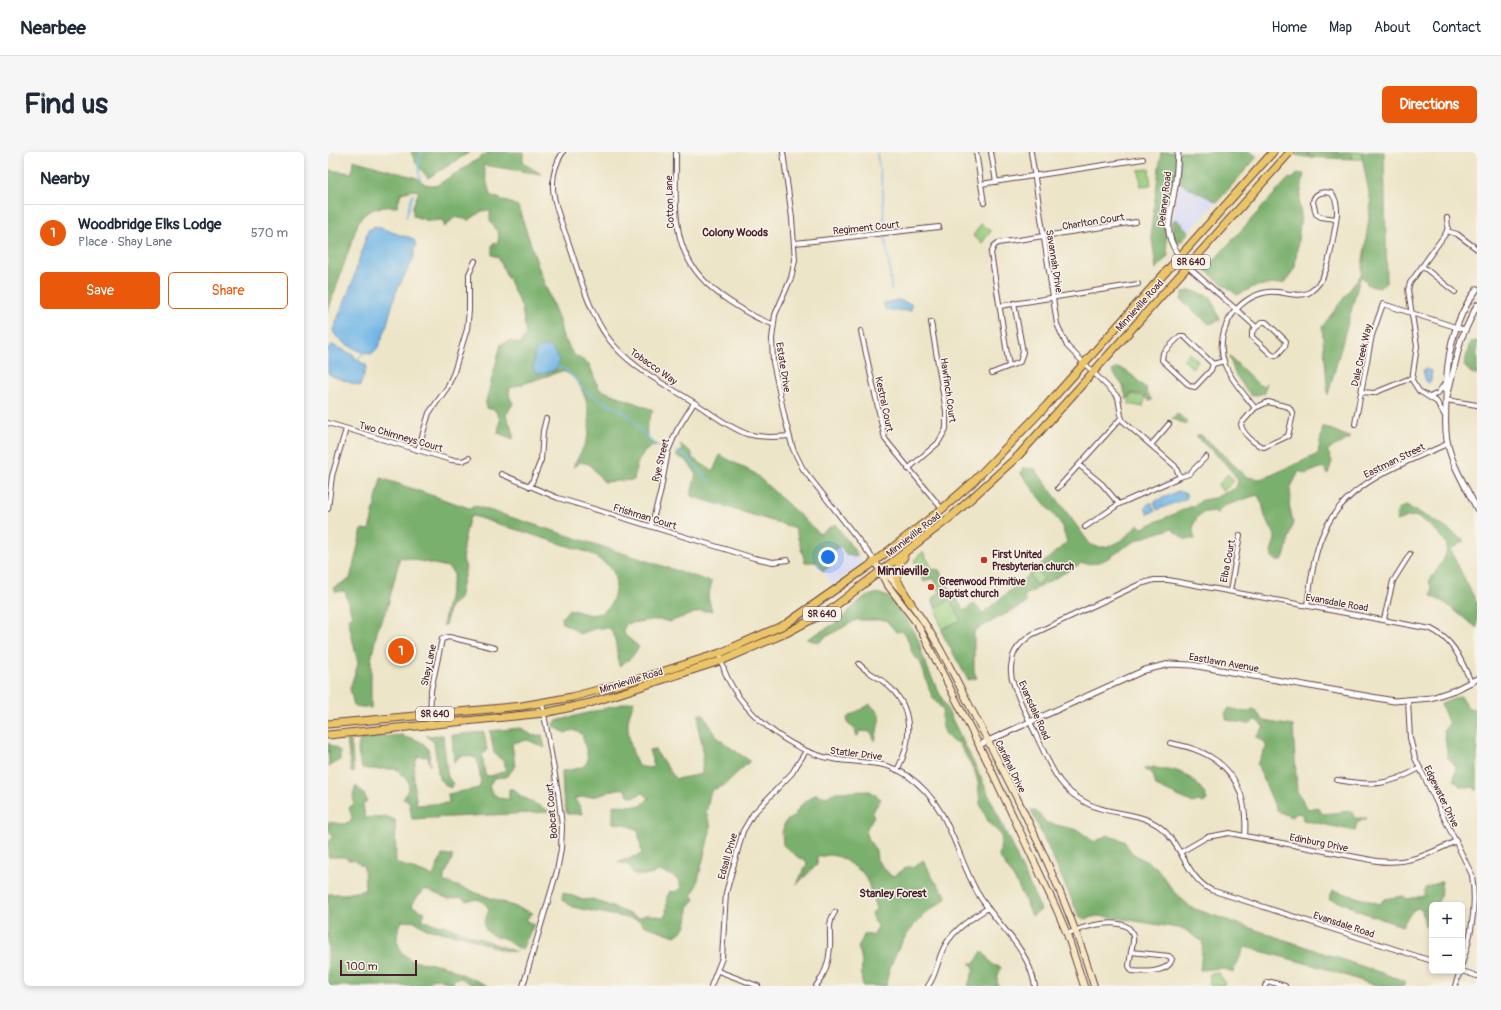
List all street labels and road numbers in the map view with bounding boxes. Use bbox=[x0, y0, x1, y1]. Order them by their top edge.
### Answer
street label: Delaney Road bbox=[1156, 171, 1174, 227]
street label: Cotton Lane bbox=[663, 175, 677, 229]
street label: Charlton Court bbox=[1061, 211, 1126, 233]
street label: Regiment Court bbox=[832, 218, 901, 237]
street label: Savannah Drive bbox=[1043, 229, 1065, 294]
road number: SR 640 bbox=[1172, 255, 1210, 269]
street label: Minnieville Road bbox=[1113, 277, 1166, 334]
street label: Dale Creek Way bbox=[1349, 322, 1375, 388]
street label: Estate Drive bbox=[773, 341, 793, 393]
street label: Tobacco Way bbox=[627, 346, 680, 388]
street label: Hawfinch Court bbox=[938, 357, 959, 424]
street label: Kestral Court bbox=[872, 375, 896, 434]
street label: Two Chimneys Court bbox=[357, 419, 445, 455]
street label: Rye Street bbox=[650, 436, 672, 483]
street label: Eastman Street bbox=[1362, 440, 1428, 481]
street label: Frishman Court bbox=[612, 502, 679, 533]
street label: Minnieville Road bbox=[884, 510, 943, 560]
street label: Elba Court bbox=[1218, 538, 1238, 584]
street label: Evansdale Road bbox=[1304, 592, 1369, 614]
road number: SR 640 bbox=[803, 607, 841, 621]
street label: Shay Lane bbox=[419, 643, 439, 687]
street label: Eastlawn Avenue bbox=[1188, 651, 1260, 675]
street label: Minnieville Road bbox=[598, 666, 665, 696]
street label: Evansdale Road bbox=[1016, 679, 1053, 742]
road number: SR 640 bbox=[416, 707, 454, 721]
street label: Cardinal Drive bbox=[992, 738, 1028, 795]
street label: Statler Drive bbox=[829, 745, 883, 763]
street label: Edgewater Drive bbox=[1421, 764, 1461, 829]
street label: Bobcat Court bbox=[544, 782, 560, 839]
street label: Edinburg Drive bbox=[1288, 831, 1349, 855]
street label: Edsall Drive bbox=[716, 832, 740, 881]
street label: Evansdale Road bbox=[1312, 909, 1376, 941]

